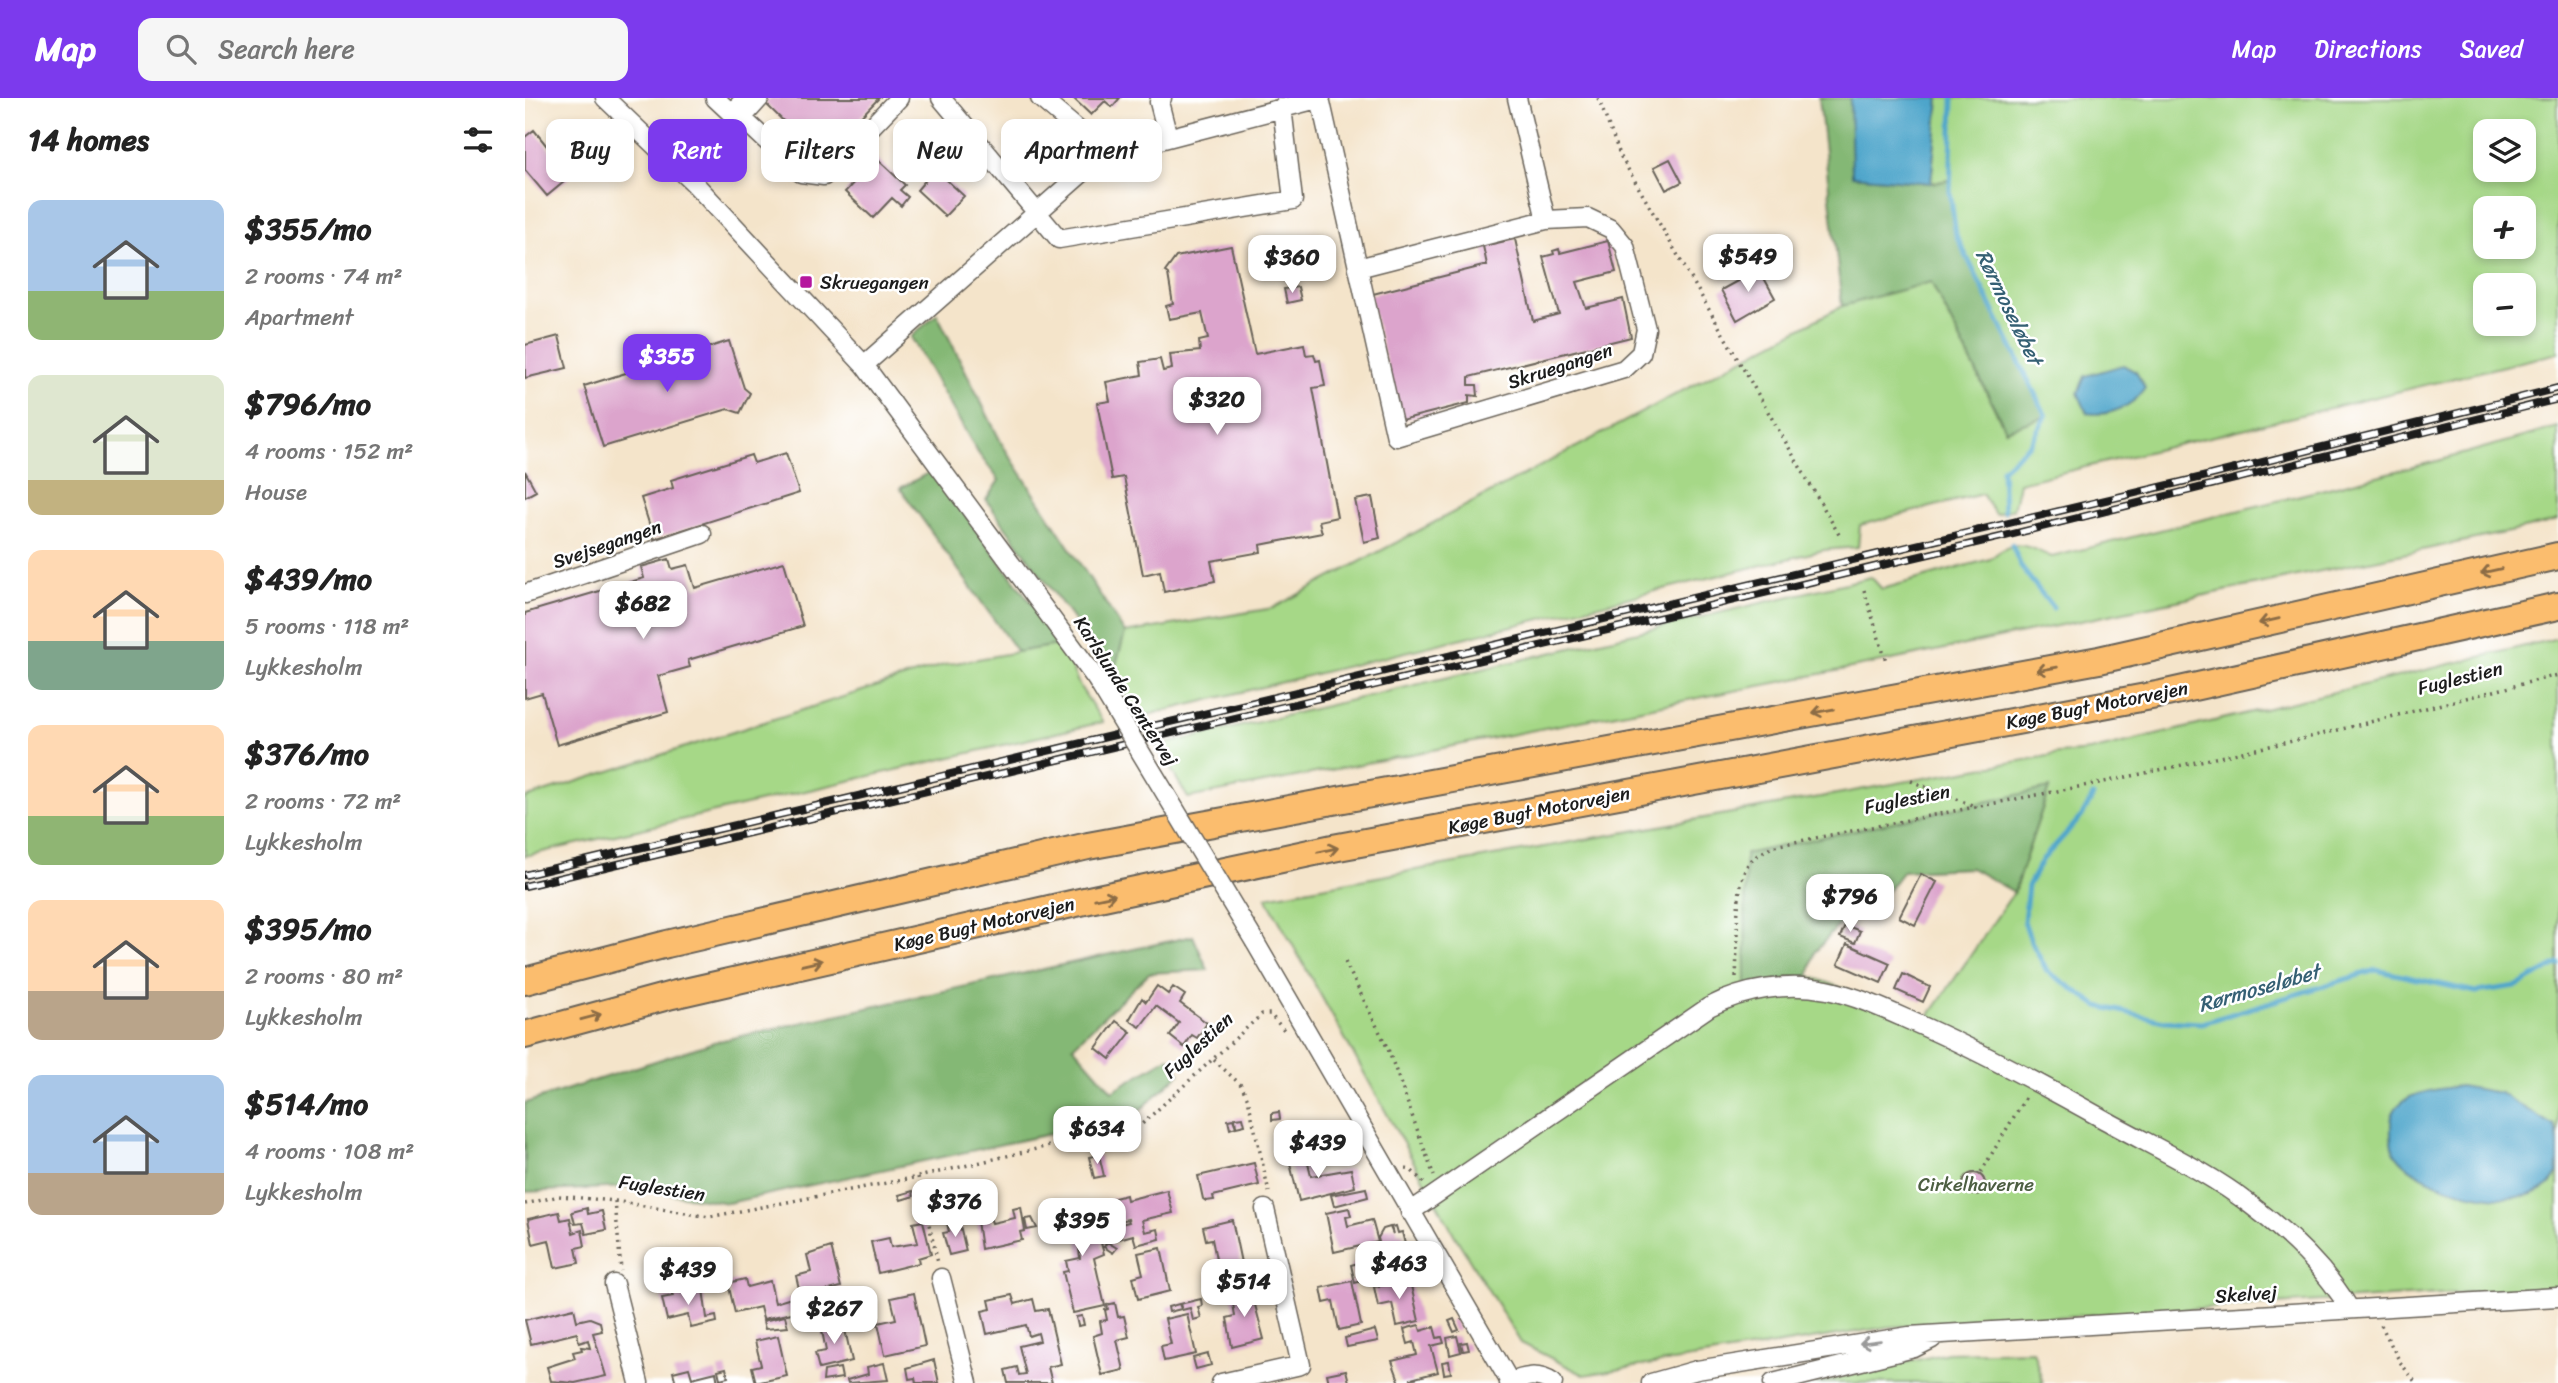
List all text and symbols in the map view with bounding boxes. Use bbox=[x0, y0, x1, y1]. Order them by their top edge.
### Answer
search box bbox=[138, 18, 628, 81]
text: Map bbox=[35, 20, 96, 78]
text: Search here bbox=[218, 26, 355, 72]
text: Map bbox=[2232, 28, 2276, 70]
text: Directions bbox=[2314, 28, 2422, 70]
text: Saved bbox=[2460, 28, 2523, 70]
icon: search bbox=[162, 30, 200, 68]
text: 14 homes bbox=[28, 113, 149, 167]
chip: Buy bbox=[546, 119, 634, 182]
chip: Rent bbox=[648, 119, 747, 182]
chip: Filters bbox=[761, 119, 879, 182]
chip: New bbox=[893, 119, 987, 182]
chip: Apartment bbox=[1001, 119, 1162, 182]
map controls bbox=[2473, 119, 2536, 336]
button: layers bbox=[2473, 119, 2536, 182]
icon: filters bbox=[459, 121, 497, 159]
button: + bbox=[2473, 196, 2536, 259]
text: $355/mo bbox=[245, 202, 371, 256]
icon: home bbox=[84, 228, 168, 312]
pin: $549 bbox=[1707, 234, 1789, 294]
pin: $360 bbox=[1251, 236, 1333, 295]
text: $549 bbox=[1719, 236, 1777, 277]
text: $360 bbox=[1264, 237, 1320, 278]
water label: Rørmoseløbet bbox=[1965, 243, 2055, 375]
text: 2 rooms · 74 m² bbox=[245, 256, 402, 297]
place label: Skruegangen bbox=[820, 266, 929, 299]
button: − bbox=[2473, 273, 2536, 336]
marker: Skruegangen bbox=[798, 274, 814, 290]
text: Apartment bbox=[245, 297, 354, 338]
street label: Skruegangen bbox=[1503, 333, 1617, 399]
pin: $355 bbox=[626, 334, 708, 394]
text: $355 bbox=[639, 336, 695, 377]
text: $796/mo bbox=[245, 377, 371, 431]
pin: $320 bbox=[1176, 378, 1258, 437]
text: $320 bbox=[1189, 379, 1245, 420]
icon: home bbox=[84, 403, 168, 487]
text: 4 rooms · 152 m² bbox=[245, 431, 413, 472]
text: House bbox=[245, 472, 307, 513]
street label: Svejsegangen bbox=[548, 510, 666, 578]
text: $439/mo bbox=[245, 552, 372, 606]
one-way arrow bbox=[2480, 565, 2503, 578]
icon: home bbox=[84, 578, 168, 662]
pin: $682 bbox=[602, 582, 684, 641]
text: $682 bbox=[615, 583, 671, 624]
text: 5 rooms · 118 m² bbox=[245, 606, 409, 647]
street label: Karlslunde Centervej bbox=[1065, 609, 1188, 774]
one-way arrow bbox=[2259, 615, 2281, 628]
text: Lykkesholm bbox=[245, 647, 362, 688]
street label: Fuglestien bbox=[2414, 652, 2506, 704]
one-way arrow bbox=[2036, 663, 2059, 676]
street label: Køge Bugt Motorvejen bbox=[2003, 671, 2191, 739]
one-way arrow bbox=[1812, 704, 1835, 718]
text: $376/mo bbox=[245, 727, 369, 781]
icon: home bbox=[84, 753, 168, 837]
street label: Fuglestien bbox=[1861, 775, 1953, 823]
street label: Køge Bugt Motorvejen bbox=[1445, 776, 1633, 844]
text: 2 rooms · 72 m² bbox=[245, 781, 401, 822]
text: Lykkesholm bbox=[245, 822, 362, 863]
one-way arrow bbox=[1316, 842, 1339, 856]
pin: $796 bbox=[1809, 874, 1891, 934]
text: $796 bbox=[1822, 876, 1878, 917]
street label: Køge Bugt Motorvejen bbox=[890, 887, 1078, 961]
one-way arrow bbox=[1094, 889, 1116, 902]
text: $395/mo bbox=[245, 902, 372, 956]
icon: home bbox=[84, 928, 168, 1012]
water label: Rørmoseløbet bbox=[2194, 952, 2328, 1023]
text: 2 rooms · 80 m² bbox=[245, 956, 403, 997]
one-way arrow bbox=[800, 956, 823, 970]
text: Lykkesholm bbox=[245, 997, 362, 1038]
street label: Fuglestien bbox=[1155, 1003, 1241, 1087]
one-way arrow bbox=[579, 1010, 602, 1023]
text: $514/mo bbox=[245, 1077, 368, 1131]
icon: home bbox=[84, 1103, 168, 1187]
pin: $634 bbox=[1056, 1107, 1138, 1166]
text: $634 bbox=[1069, 1108, 1125, 1149]
pin: $439 bbox=[1277, 1121, 1359, 1180]
text: $439 bbox=[1290, 1122, 1346, 1163]
text: 4 rooms · 108 m² bbox=[245, 1131, 414, 1172]
street label: Fuglestien bbox=[617, 1165, 707, 1211]
park label: Cirkelhaverne bbox=[1918, 1168, 2034, 1201]
text: Lykkesholm bbox=[245, 1172, 362, 1213]
pin: $376 bbox=[914, 1180, 996, 1239]
text: $376 bbox=[928, 1181, 982, 1222]
pin: $395 bbox=[1041, 1198, 1123, 1258]
text: $395 bbox=[1054, 1200, 1110, 1241]
pin: $463 bbox=[1358, 1242, 1440, 1301]
text: $463 bbox=[1371, 1243, 1427, 1284]
pin: $439 bbox=[647, 1248, 729, 1307]
text: $439 bbox=[660, 1249, 716, 1290]
pin: $514 bbox=[1203, 1260, 1285, 1319]
text: $514 bbox=[1217, 1261, 1271, 1302]
street label: Skelvej bbox=[2214, 1275, 2279, 1313]
pin: $267 bbox=[793, 1286, 875, 1346]
text: $267 bbox=[807, 1288, 861, 1329]
one-way arrow bbox=[1859, 1336, 1882, 1349]

